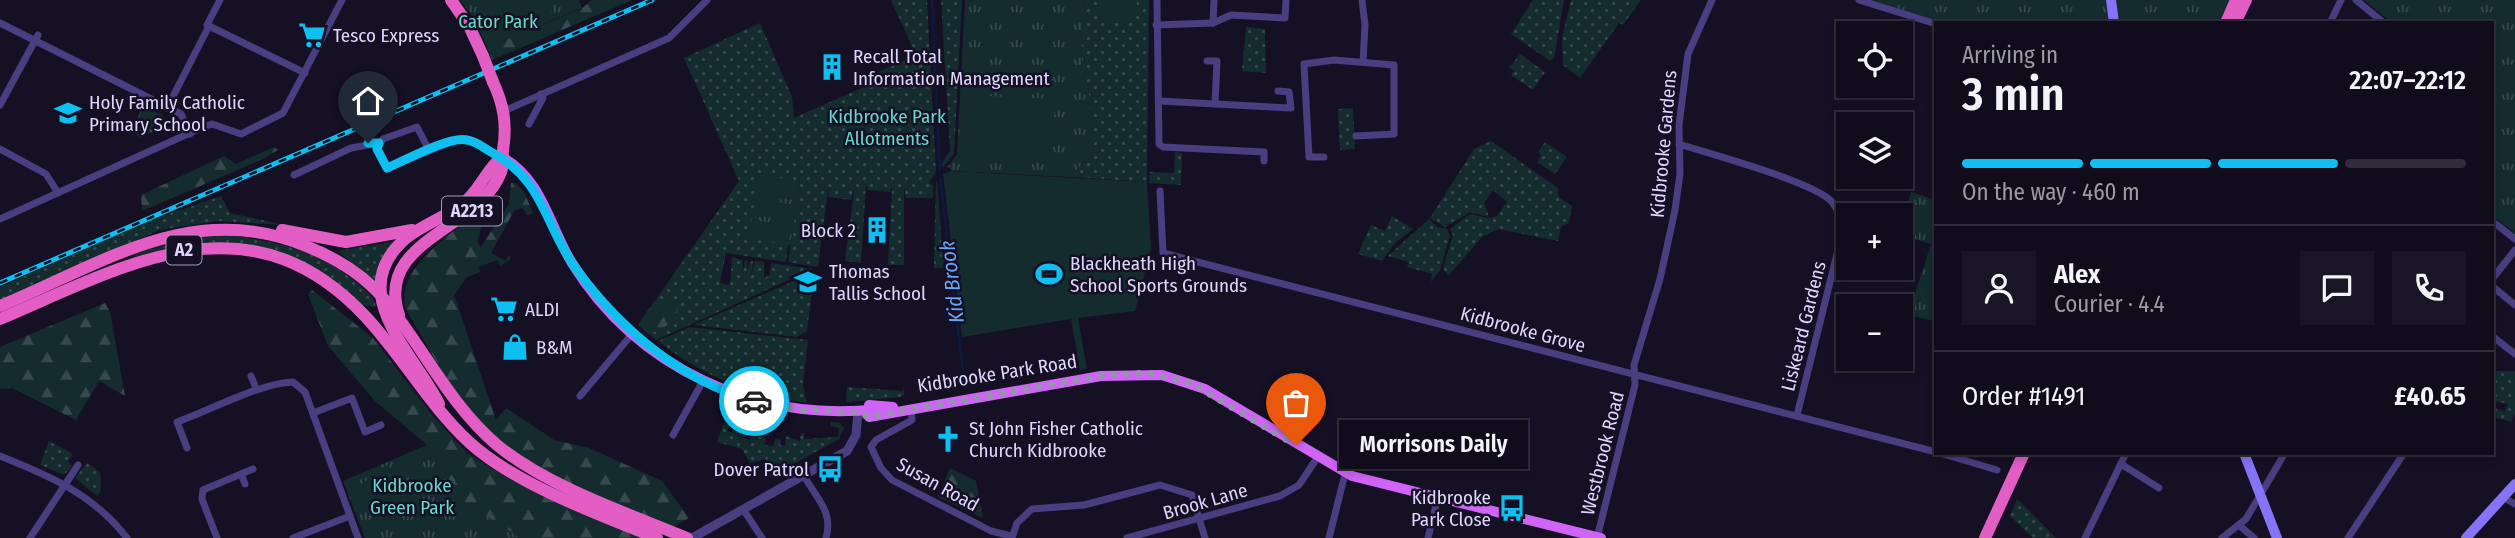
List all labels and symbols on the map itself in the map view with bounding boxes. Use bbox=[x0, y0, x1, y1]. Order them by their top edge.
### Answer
park label: Cator Park bbox=[458, 10, 538, 33]
supermarket icon: Tesco Express bbox=[297, 20, 327, 50]
place label: Tesco Express bbox=[333, 24, 439, 47]
place label: Recall Total Information Management bbox=[853, 45, 1051, 90]
building icon: Recall Total Information Management bbox=[817, 52, 847, 82]
street label: Kidbrooke Gardens bbox=[1646, 69, 1681, 219]
pin bbox=[338, 71, 398, 143]
place label: Holy Family Catholic Primary School bbox=[89, 91, 245, 136]
school or university icon: Holy Family Catholic Primary School bbox=[53, 98, 83, 128]
park label: Kidbrooke Park Allotments bbox=[828, 105, 946, 150]
road number: A2213 bbox=[442, 196, 502, 226]
building icon: Block 2 bbox=[862, 215, 892, 245]
place label: Block 2 bbox=[801, 219, 856, 242]
road number: A2 bbox=[166, 236, 202, 264]
water label: Kid Brook bbox=[934, 239, 970, 325]
place label: Blackheath High School Sports Grounds bbox=[1070, 252, 1247, 297]
sports icon: Blackheath High School Sports Grounds bbox=[1034, 259, 1064, 289]
street label: Liskeard Gardens bbox=[1776, 259, 1831, 394]
place label: Thomas Tallis School bbox=[829, 260, 926, 305]
school or university icon: Thomas Tallis School bbox=[793, 267, 823, 297]
supermarket icon: ALDI bbox=[489, 294, 519, 324]
place label: ALDI bbox=[525, 298, 559, 321]
street label: Kidbrooke Grove bbox=[1458, 302, 1588, 357]
shop icon: B&M bbox=[500, 332, 530, 362]
place label: B&M bbox=[536, 336, 573, 359]
street label: Kidbrooke Park Road bbox=[916, 350, 1079, 397]
courier bbox=[719, 366, 789, 436]
pin bbox=[1266, 373, 1326, 445]
street label: Westbrook Road bbox=[1576, 389, 1629, 517]
place label: St John Fisher Catholic Church Kidbrooke bbox=[969, 417, 1143, 462]
callout: Morrisons Daily bbox=[1338, 420, 1527, 470]
church icon: St John Fisher Catholic Church Kidbrooke bbox=[933, 424, 963, 454]
street label: Susan Road bbox=[893, 452, 983, 516]
bus stop icon: Dover Patrol bbox=[815, 454, 845, 484]
place label: Dover Patrol bbox=[714, 458, 809, 481]
park label: Kidbrooke Green Park bbox=[370, 474, 454, 519]
street label: Brook Lane bbox=[1160, 478, 1250, 524]
place label: Kidbrooke Park Close bbox=[1411, 486, 1491, 531]
bus stop icon: Kidbrooke Park Close bbox=[1497, 493, 1527, 523]

